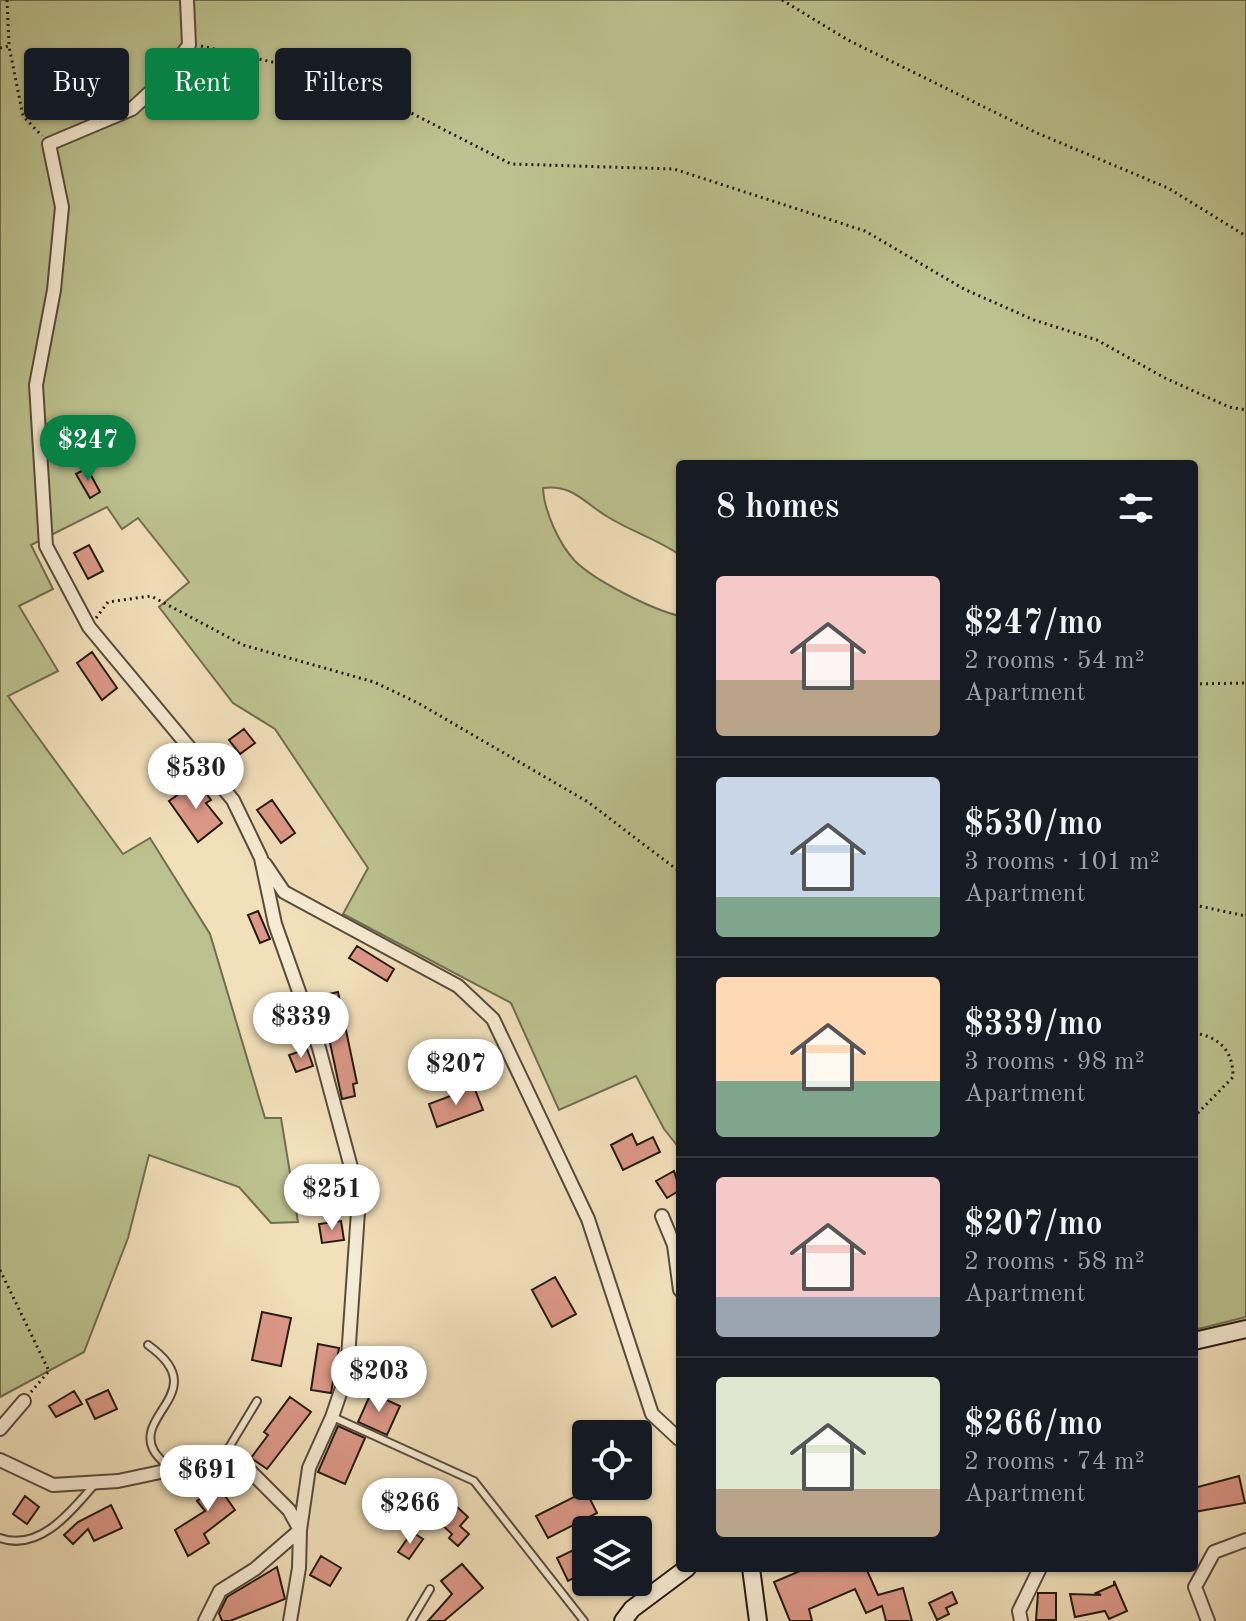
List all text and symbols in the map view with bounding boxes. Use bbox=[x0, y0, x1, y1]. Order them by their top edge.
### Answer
chip: Buy bbox=[24, 48, 129, 120]
chip: Rent bbox=[145, 48, 259, 120]
chip: Filters bbox=[275, 48, 411, 120]
pin: $247 bbox=[41, 415, 135, 483]
text: $247 bbox=[58, 428, 118, 454]
icon: filters bbox=[1114, 486, 1158, 530]
text: 8 homes bbox=[716, 491, 839, 525]
text: $247/mo bbox=[964, 607, 1103, 641]
icon: home bbox=[780, 608, 876, 704]
text: 2 rooms · 54 m² bbox=[964, 648, 1145, 674]
text: Apartment bbox=[964, 680, 1086, 706]
pin: $530 bbox=[149, 743, 243, 811]
text: $530 bbox=[166, 756, 226, 782]
text: $530/mo bbox=[964, 808, 1103, 842]
icon: home bbox=[780, 809, 876, 905]
text: 3 rooms · 101 m² bbox=[964, 849, 1160, 875]
text: Apartment bbox=[964, 881, 1086, 907]
pin: $339 bbox=[254, 992, 348, 1060]
text: $339 bbox=[271, 1005, 331, 1031]
text: $339/mo bbox=[964, 1008, 1103, 1042]
icon: home bbox=[780, 1009, 876, 1105]
pin: $207 bbox=[409, 1039, 503, 1107]
text: 3 rooms · 98 m² bbox=[964, 1049, 1145, 1075]
text: $207 bbox=[426, 1052, 486, 1078]
text: Apartment bbox=[964, 1081, 1086, 1107]
pin: $251 bbox=[285, 1164, 379, 1232]
text: $251 bbox=[302, 1177, 362, 1203]
text: $207/mo bbox=[964, 1208, 1103, 1242]
icon: home bbox=[780, 1209, 876, 1305]
text: 2 rooms · 58 m² bbox=[964, 1249, 1145, 1275]
text: Apartment bbox=[964, 1281, 1086, 1307]
pin: $203 bbox=[332, 1346, 426, 1414]
text: $203 bbox=[349, 1359, 409, 1385]
text: $266/mo bbox=[964, 1408, 1103, 1442]
icon: home bbox=[780, 1409, 876, 1505]
map controls bbox=[572, 1420, 652, 1596]
button: locate bbox=[572, 1420, 652, 1500]
pin: $691 bbox=[161, 1445, 255, 1513]
text: 2 rooms · 74 m² bbox=[964, 1449, 1145, 1475]
text: $691 bbox=[178, 1458, 238, 1484]
pin: $266 bbox=[363, 1478, 457, 1546]
text: Apartment bbox=[964, 1481, 1086, 1507]
text: $266 bbox=[380, 1491, 440, 1517]
button: layers bbox=[572, 1516, 652, 1596]

